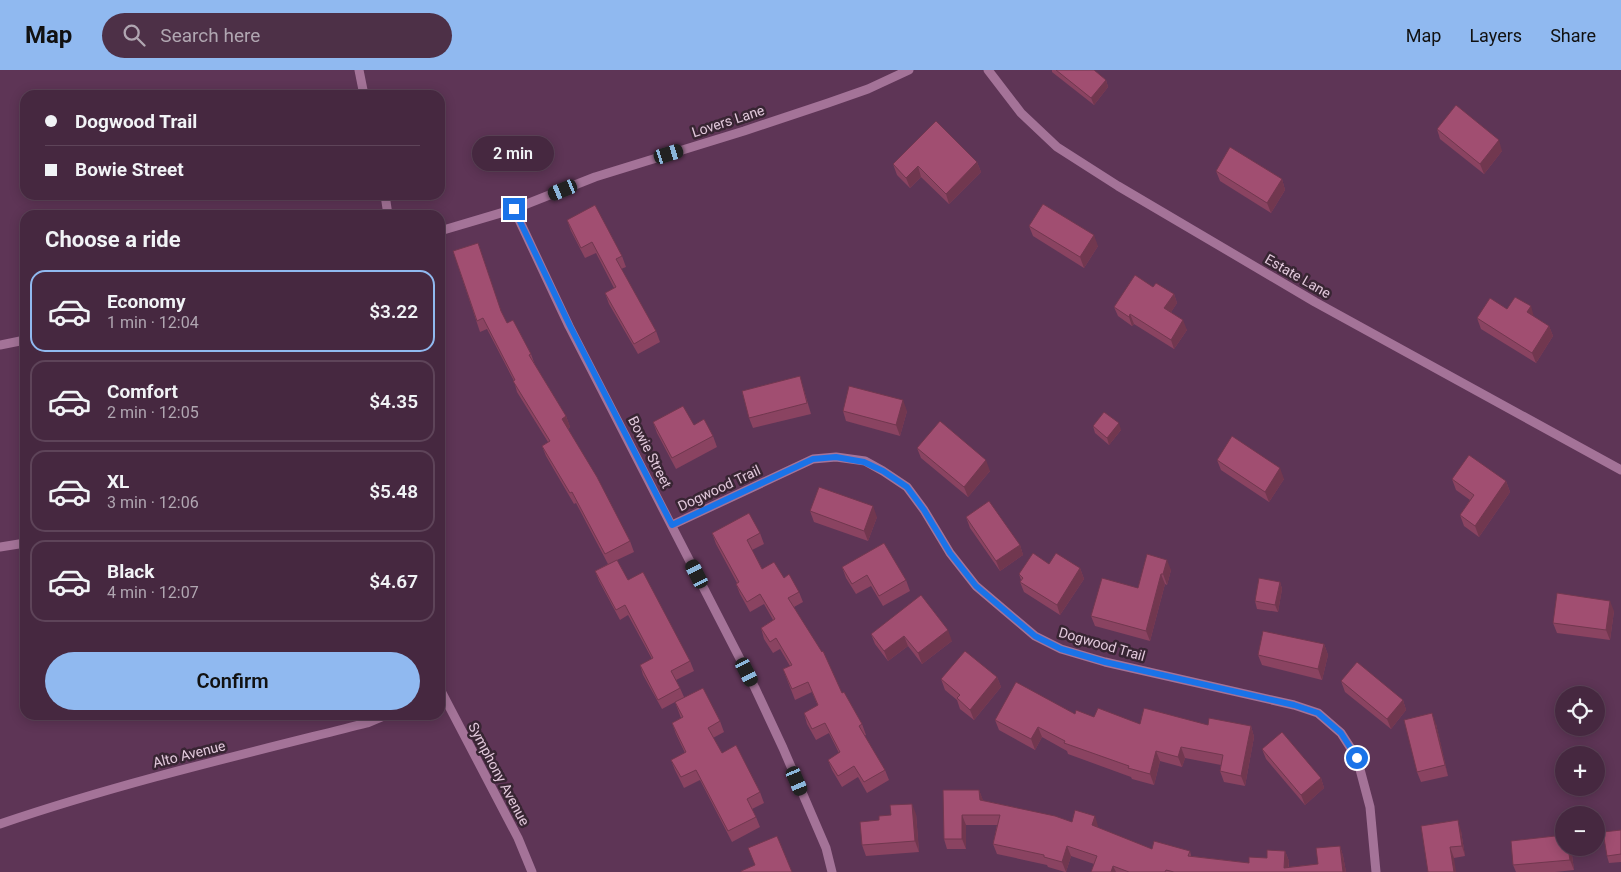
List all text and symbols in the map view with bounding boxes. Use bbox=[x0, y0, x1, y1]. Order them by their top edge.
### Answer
search box bbox=[102, 13, 452, 58]
text: Map bbox=[25, 21, 72, 49]
icon: search bbox=[120, 21, 148, 49]
text: Search here bbox=[160, 24, 260, 47]
text: Map bbox=[1406, 25, 1441, 46]
text: Layers bbox=[1469, 25, 1522, 46]
text: Share bbox=[1550, 25, 1596, 46]
street label: Lovers Lane bbox=[690, 102, 766, 140]
text: Dogwood Trail bbox=[75, 110, 197, 133]
callout: 2 min bbox=[473, 136, 555, 172]
car bbox=[652, 142, 685, 166]
text: 2 min bbox=[493, 144, 533, 163]
text: Bowie Street bbox=[75, 158, 184, 181]
car bbox=[546, 177, 579, 203]
route end bbox=[503, 198, 525, 220]
text: Choose a ride bbox=[45, 227, 181, 252]
street label: Estate Lane bbox=[1262, 251, 1334, 301]
icon: car bbox=[47, 289, 92, 334]
text: Economy bbox=[107, 290, 186, 313]
text: $3.22 bbox=[369, 300, 418, 323]
text: 1 min · 12:04 bbox=[107, 313, 199, 332]
icon: car bbox=[47, 379, 92, 424]
text: Comfort bbox=[107, 380, 178, 403]
text: $4.35 bbox=[369, 390, 418, 413]
text: 2 min · 12:05 bbox=[107, 403, 199, 422]
street label: Bowie Street bbox=[625, 413, 675, 491]
street label: Dogwood Trail bbox=[675, 462, 763, 514]
icon: car bbox=[47, 469, 92, 514]
text: XL bbox=[107, 470, 129, 493]
text: $5.48 bbox=[369, 480, 418, 503]
text: 3 min · 12:06 bbox=[107, 493, 199, 512]
car bbox=[683, 557, 710, 591]
icon: car bbox=[47, 559, 92, 604]
text: Black bbox=[107, 560, 154, 583]
text: $4.67 bbox=[369, 570, 418, 593]
text: 4 min · 12:07 bbox=[107, 583, 199, 602]
street label: Dogwood Trail bbox=[1057, 624, 1147, 664]
button: Confirm bbox=[45, 652, 420, 710]
car bbox=[733, 655, 760, 689]
map controls bbox=[1555, 686, 1605, 856]
button: locate bbox=[1555, 686, 1605, 736]
street label: Symphony Avenue bbox=[465, 720, 533, 828]
street label: Alto Avenue bbox=[151, 737, 227, 771]
button: + bbox=[1555, 746, 1605, 796]
route start bbox=[1346, 747, 1368, 769]
car bbox=[784, 764, 809, 798]
button: − bbox=[1555, 806, 1605, 856]

